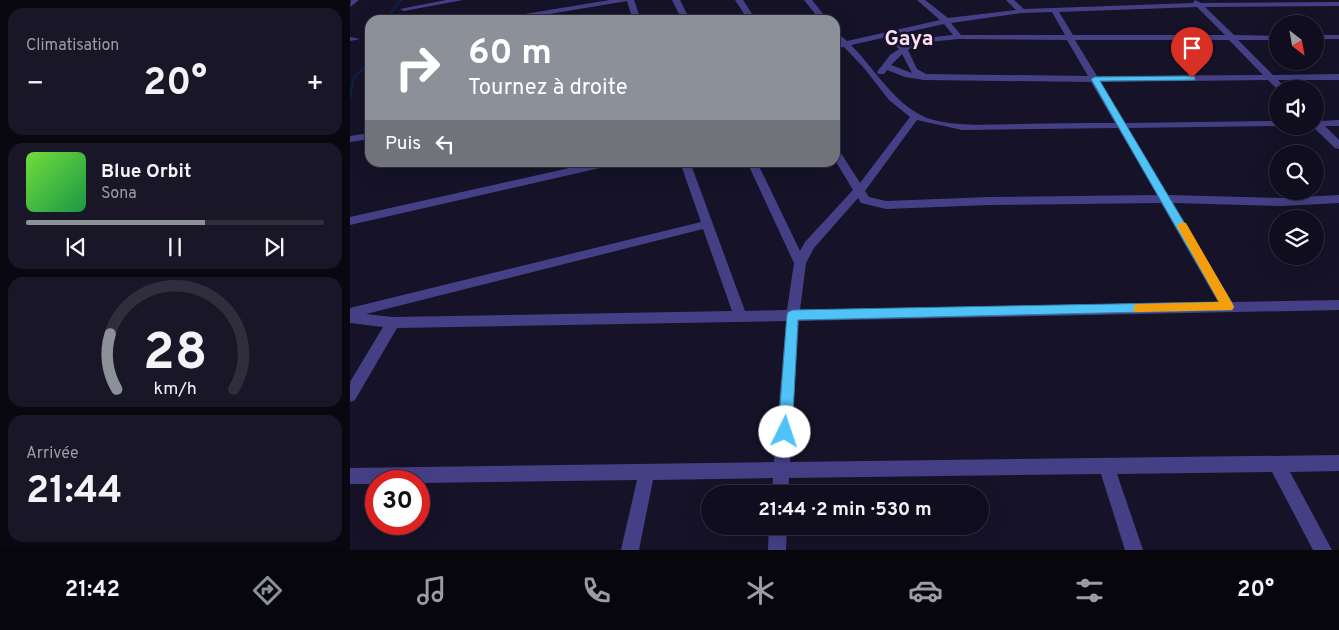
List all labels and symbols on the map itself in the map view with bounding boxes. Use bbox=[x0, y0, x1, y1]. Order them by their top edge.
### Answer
north arrow bbox=[1269, 15, 1324, 70]
district label: Gaya bbox=[885, 26, 933, 53]
pin bbox=[1171, 27, 1213, 78]
position arrow bbox=[758, 405, 810, 457]
speed limit sign: 30 bbox=[365, 470, 430, 535]

